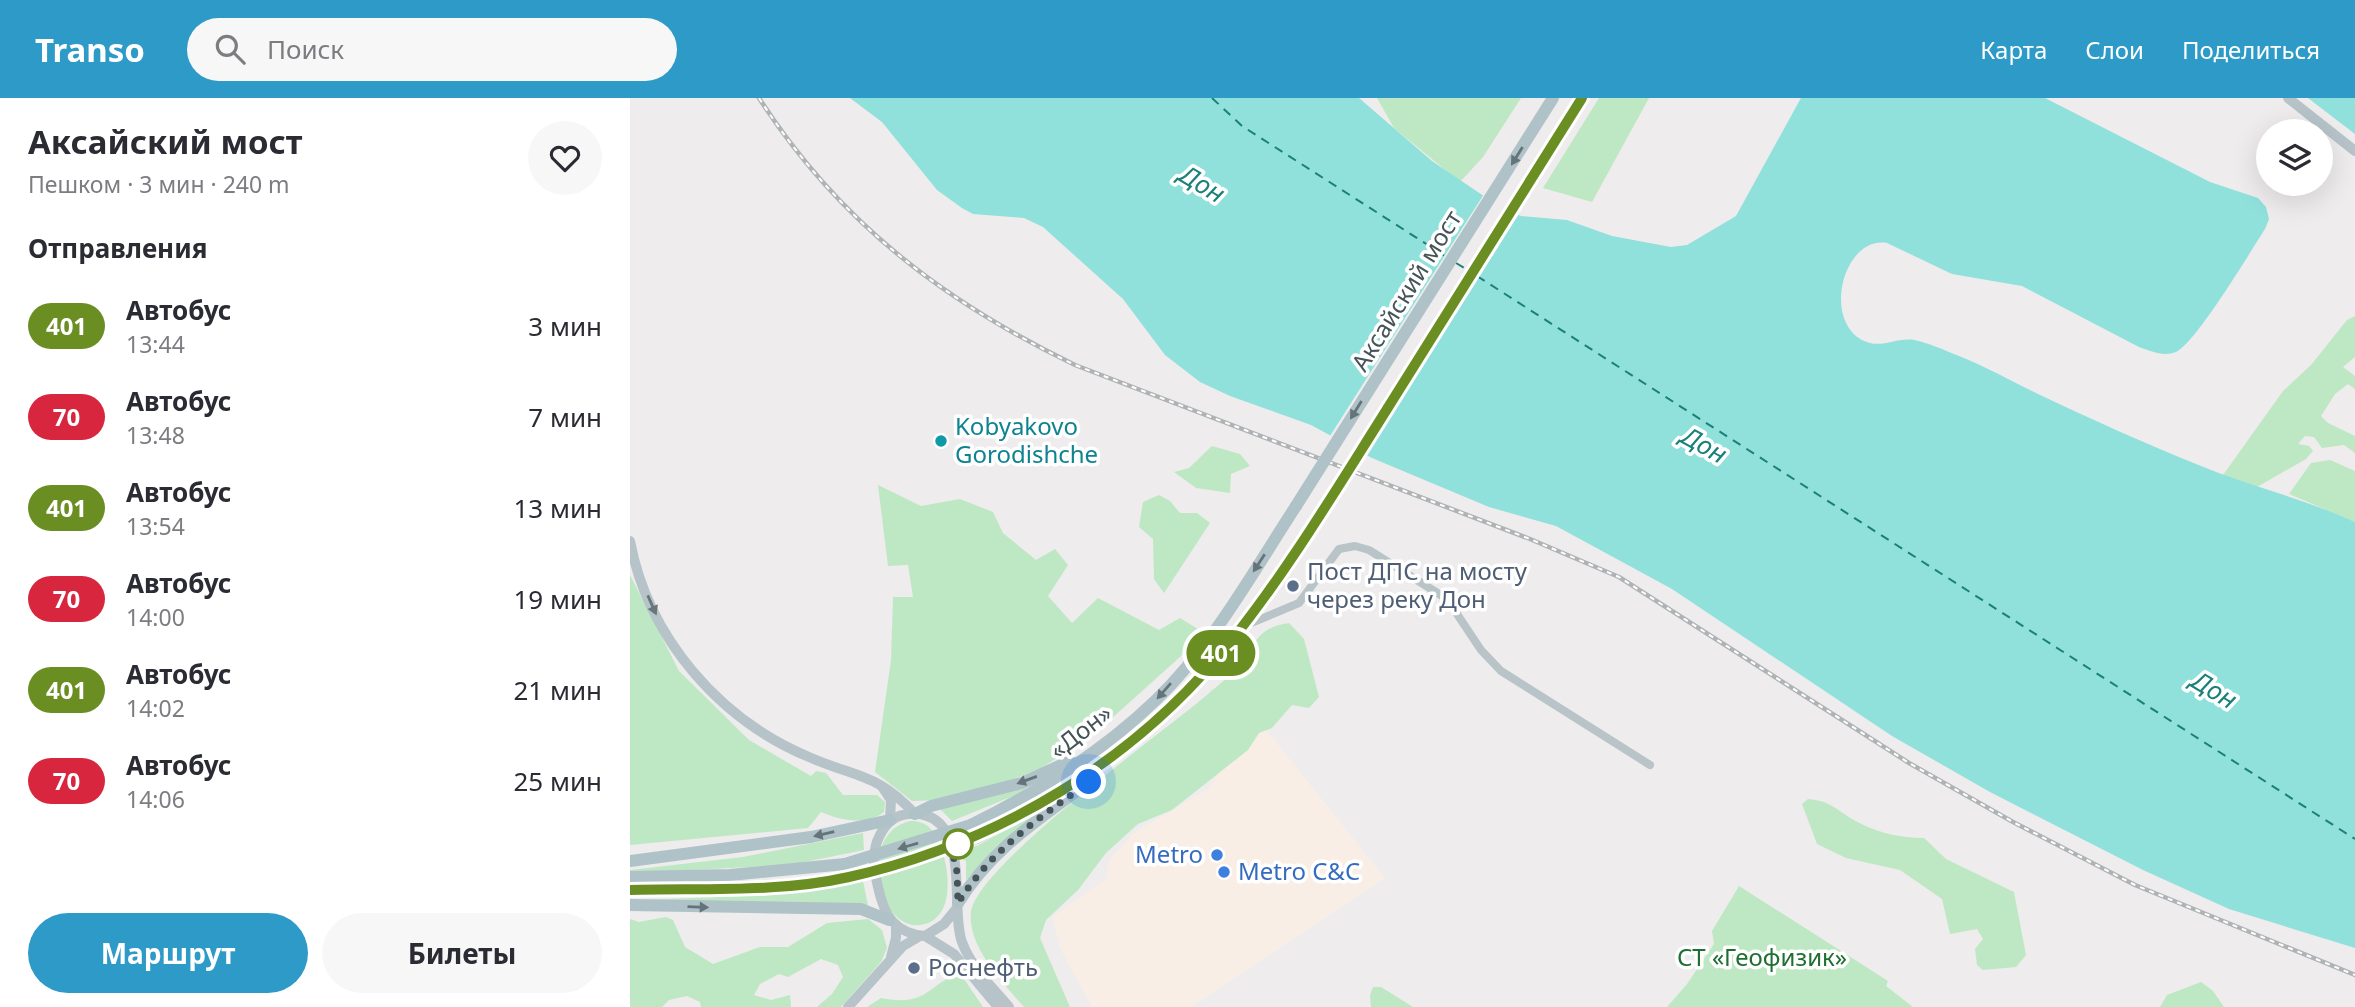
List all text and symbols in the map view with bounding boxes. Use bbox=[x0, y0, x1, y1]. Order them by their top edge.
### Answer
search box bbox=[187, 18, 677, 81]
text: Transo bbox=[35, 27, 145, 72]
icon: search bbox=[211, 30, 249, 68]
text: Поиск bbox=[267, 31, 344, 67]
text: Карта bbox=[1980, 33, 2047, 66]
text: Слои bbox=[2085, 33, 2144, 66]
text: Поделиться bbox=[2182, 33, 2320, 66]
text: Аксайский мост bbox=[28, 119, 302, 164]
map controls bbox=[2256, 119, 2333, 196]
button: layers bbox=[2256, 119, 2333, 196]
button: heart bbox=[528, 121, 602, 195]
one-way arrow bbox=[1510, 146, 1523, 165]
water label: Дон bbox=[1170, 154, 1232, 211]
text: Пешком · 3 мин · 240 m bbox=[28, 168, 290, 200]
street label: Аксайский мост bbox=[1343, 203, 1468, 377]
text: Отправления bbox=[28, 230, 207, 266]
text: Автобус bbox=[126, 292, 231, 328]
text: 3 мин bbox=[528, 308, 602, 344]
text: 401 bbox=[46, 309, 87, 342]
text: 13:44 bbox=[126, 328, 185, 360]
text: Автобус bbox=[126, 383, 231, 419]
text: 7 мин bbox=[528, 399, 602, 435]
text: 70 bbox=[53, 400, 80, 433]
one-way arrow bbox=[1350, 401, 1363, 420]
place label: Kobyakovo Gorodishche bbox=[955, 409, 1098, 470]
water label: Дон bbox=[1672, 415, 1734, 471]
text: 13:48 bbox=[126, 419, 185, 451]
marker: Kobyakovo Gorodishche bbox=[933, 433, 949, 449]
text: Автобус bbox=[126, 474, 231, 510]
text: 13 мин bbox=[513, 490, 602, 526]
text: 401 bbox=[46, 491, 87, 524]
text: 13:54 bbox=[126, 510, 185, 542]
one-way arrow bbox=[1252, 554, 1265, 573]
place label: Пост ДПС на мосту через реку Дон bbox=[1307, 554, 1528, 615]
text: Автобус bbox=[126, 565, 231, 601]
marker: Пост ДПС на мосту через реку Дон bbox=[1285, 578, 1301, 594]
text: 19 мин bbox=[513, 581, 602, 617]
text: 70 bbox=[53, 582, 80, 615]
one-way arrow bbox=[646, 595, 658, 615]
text: 14:00 bbox=[126, 601, 185, 633]
line badge: 401 bbox=[1181, 630, 1261, 676]
text: 401 bbox=[1200, 636, 1242, 669]
text: Автобус bbox=[126, 656, 231, 692]
water label: Дон bbox=[2182, 660, 2244, 717]
text: 21 мин bbox=[513, 672, 602, 708]
text: 401 bbox=[46, 673, 87, 706]
one-way arrow bbox=[1156, 682, 1172, 700]
text: 14:02 bbox=[126, 692, 185, 724]
street label: «Дон» bbox=[1042, 696, 1118, 766]
text: Автобус bbox=[126, 747, 231, 783]
text: 25 мин bbox=[513, 763, 602, 799]
text: 70 bbox=[53, 764, 80, 797]
your location bbox=[1071, 764, 1106, 799]
one-way arrow bbox=[1017, 775, 1038, 786]
text: 14:06 bbox=[126, 783, 185, 815]
one-way arrow bbox=[812, 829, 834, 840]
unlabelled marker bbox=[943, 829, 973, 859]
place label: Metro bbox=[1135, 837, 1203, 870]
one-way arrow bbox=[898, 841, 919, 851]
marker: Metro bbox=[1209, 847, 1225, 863]
place label: Metro C&C bbox=[1238, 854, 1360, 887]
marker: Metro C&C bbox=[1216, 864, 1232, 880]
one-way arrow bbox=[687, 901, 709, 913]
button: Маршрут bbox=[28, 913, 308, 993]
button: Билеты bbox=[322, 913, 602, 993]
park label: СТ «Геофизик» bbox=[1677, 940, 1847, 973]
place label: Роснефть bbox=[928, 950, 1038, 983]
marker: Роснефть bbox=[906, 960, 922, 976]

